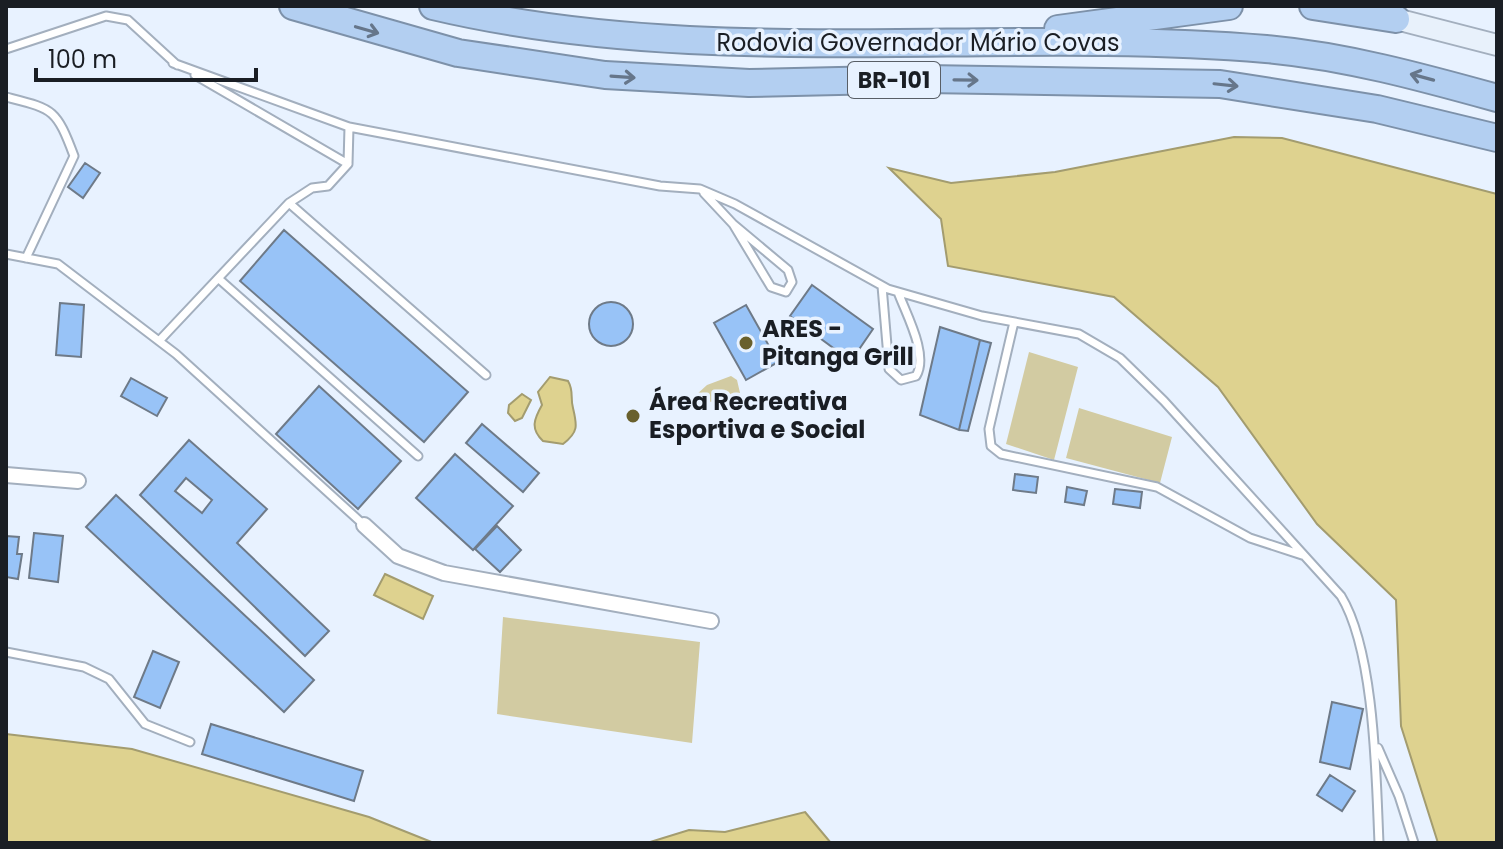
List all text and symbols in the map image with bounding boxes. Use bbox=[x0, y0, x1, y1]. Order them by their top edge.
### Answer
one-way arrow bbox=[354, 23, 380, 38]
street label: Rodovia Governador Mário Covas bbox=[716, 26, 1120, 59]
scale bar bbox=[36, 32, 256, 82]
text: 100 m bbox=[48, 43, 117, 76]
road number: BR-101 bbox=[848, 62, 940, 98]
one-way arrow bbox=[1409, 68, 1435, 83]
one-way arrow bbox=[609, 70, 636, 85]
one-way arrow bbox=[952, 72, 979, 88]
one-way arrow bbox=[1212, 77, 1239, 92]
place label: ARES - Pitanga Grill bbox=[762, 312, 914, 373]
marker: ARES - Pitanga Grill bbox=[737, 334, 755, 352]
place label: Área Recreativa Esportiva e Social bbox=[649, 385, 865, 446]
marker: Área Recreativa Esportiva e Social bbox=[624, 407, 642, 425]

